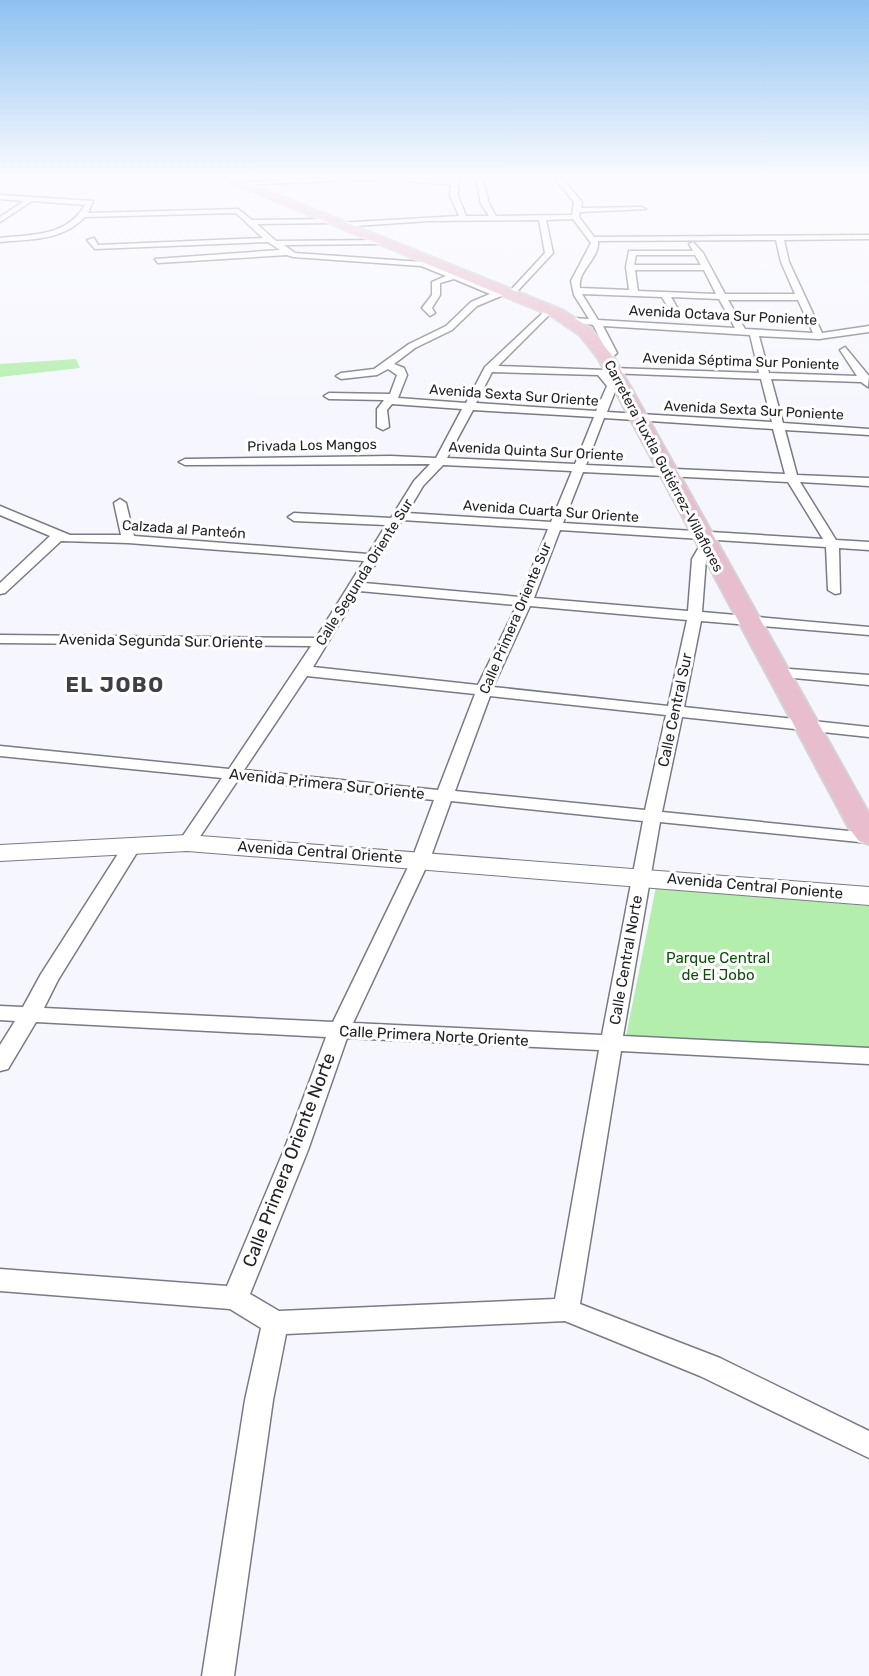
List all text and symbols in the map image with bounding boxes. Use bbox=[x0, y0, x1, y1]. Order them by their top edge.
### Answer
street label: Avenida Octava Sur Poniente bbox=[628, 302, 818, 329]
street label: Avenida Séptima Sur Poniente bbox=[642, 350, 840, 373]
street label: Carretera Tuxtla Gutiérrez-Villaflores bbox=[600, 358, 727, 575]
street label: Avenida Sexta Sur Oriente bbox=[429, 381, 599, 410]
street label: Avenida Sexta Sur Poniente bbox=[664, 397, 845, 424]
street label: Privada Los Mangos bbox=[247, 436, 377, 455]
street label: Avenida Quinta Sur Oriente bbox=[448, 438, 624, 465]
street label: Calle Segunda Oriente Sur bbox=[312, 495, 417, 649]
street label: Avenida Cuarta Sur Oriente bbox=[462, 497, 640, 526]
street label: Calzada al Panteón bbox=[121, 517, 246, 542]
street label: Calle Primera Oriente Sur bbox=[476, 539, 555, 697]
street label: Avenida Segunda Sur Oriente bbox=[59, 630, 263, 652]
street label: Calle Central Sur bbox=[654, 651, 696, 769]
district label: EL JOBO bbox=[65, 672, 165, 697]
street label: Avenida Primera Sur Oriente bbox=[228, 765, 426, 803]
street label: Avenida Central Oriente bbox=[237, 837, 403, 867]
street label: Avenida Central Poniente bbox=[666, 869, 844, 903]
street label: Calle Central Norte bbox=[606, 894, 646, 1026]
park label: Parque Central de El Jobo bbox=[666, 949, 770, 984]
street label: Calle Primera Norte Oriente bbox=[339, 1022, 529, 1050]
street label: Calle Primera Oriente Norte bbox=[238, 1050, 340, 1270]

